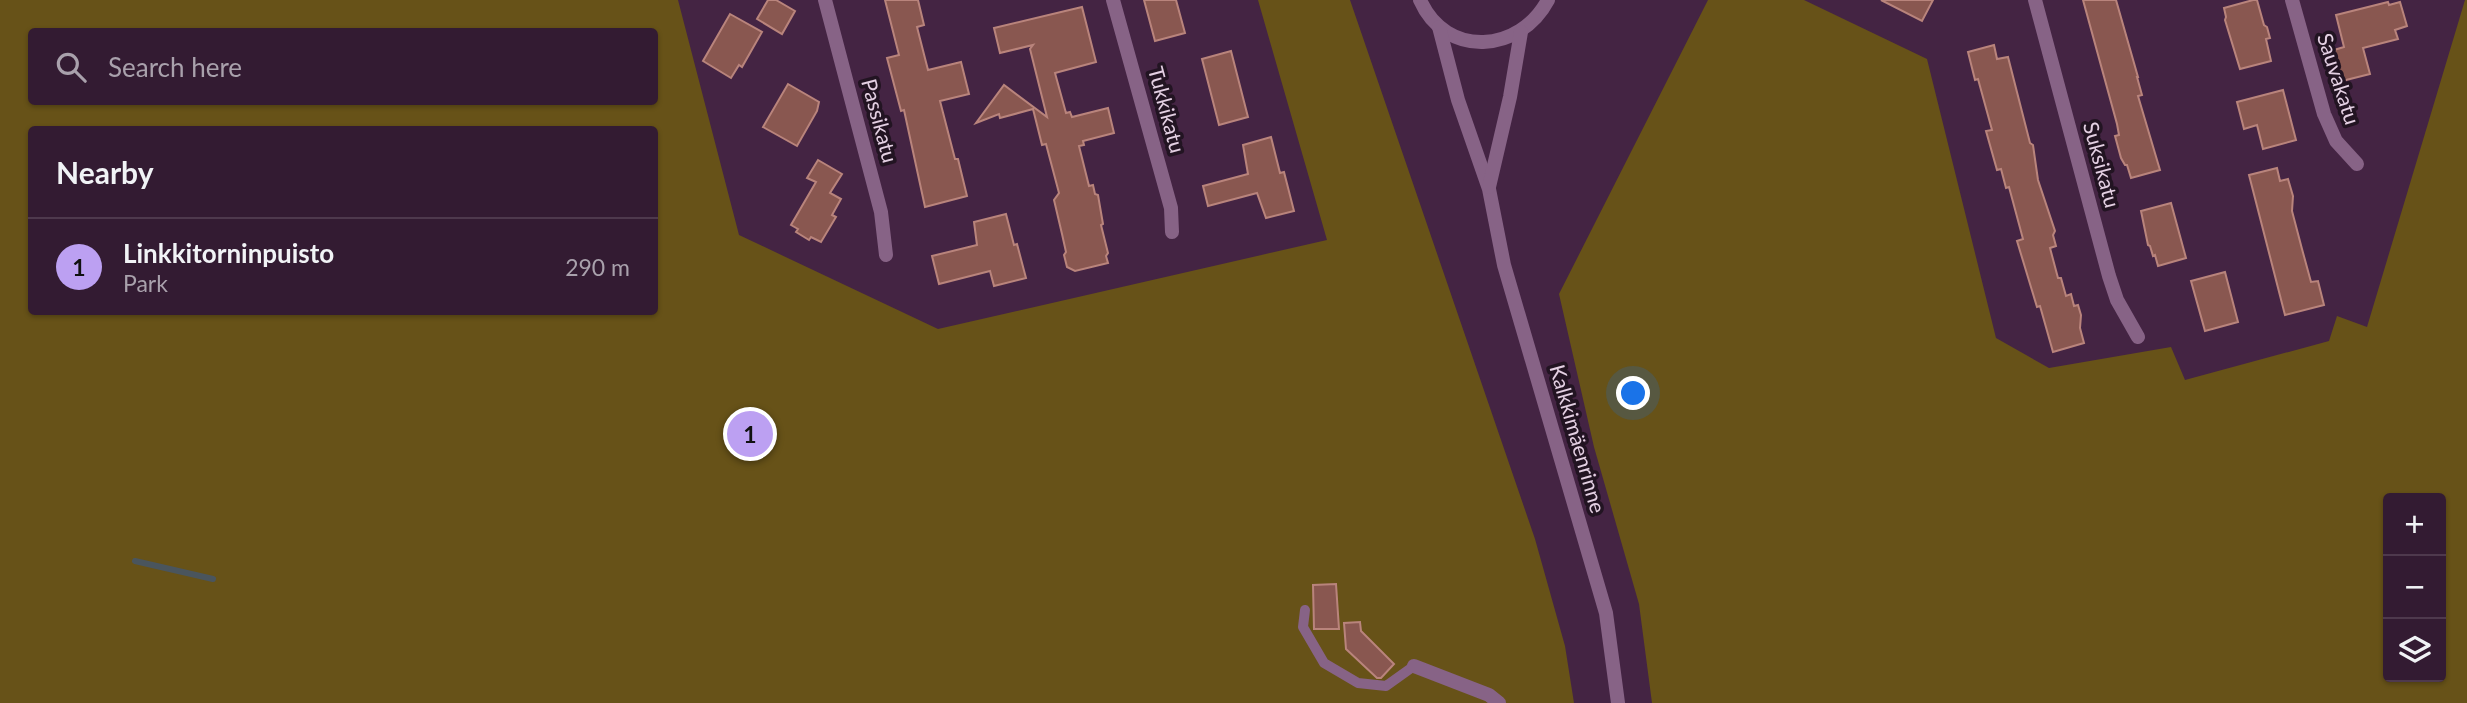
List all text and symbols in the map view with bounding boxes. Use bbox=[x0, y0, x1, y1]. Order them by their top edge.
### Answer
search box bbox=[28, 28, 658, 105]
street label: Sauvakatu bbox=[2313, 30, 2366, 127]
icon: search bbox=[52, 48, 90, 86]
text: Search here bbox=[108, 51, 242, 83]
street label: Tukkikatu bbox=[1144, 64, 1191, 156]
street label: Passikatu bbox=[857, 76, 904, 165]
street label: Suksikatu bbox=[2079, 119, 2126, 210]
text: Nearby bbox=[56, 154, 154, 190]
text: Linkkitorninpuisto bbox=[123, 237, 334, 269]
text: 1 bbox=[72, 253, 86, 281]
text: 290 m bbox=[565, 253, 630, 281]
text: Park bbox=[123, 269, 168, 297]
street label: Kalkkimäenrinne bbox=[1545, 361, 1612, 516]
your location bbox=[1616, 376, 1650, 410]
pin: 1 bbox=[727, 408, 773, 460]
map controls bbox=[2383, 493, 2446, 682]
button: + bbox=[2383, 493, 2446, 556]
button: − bbox=[2383, 556, 2446, 619]
button: layers bbox=[2383, 619, 2446, 682]

